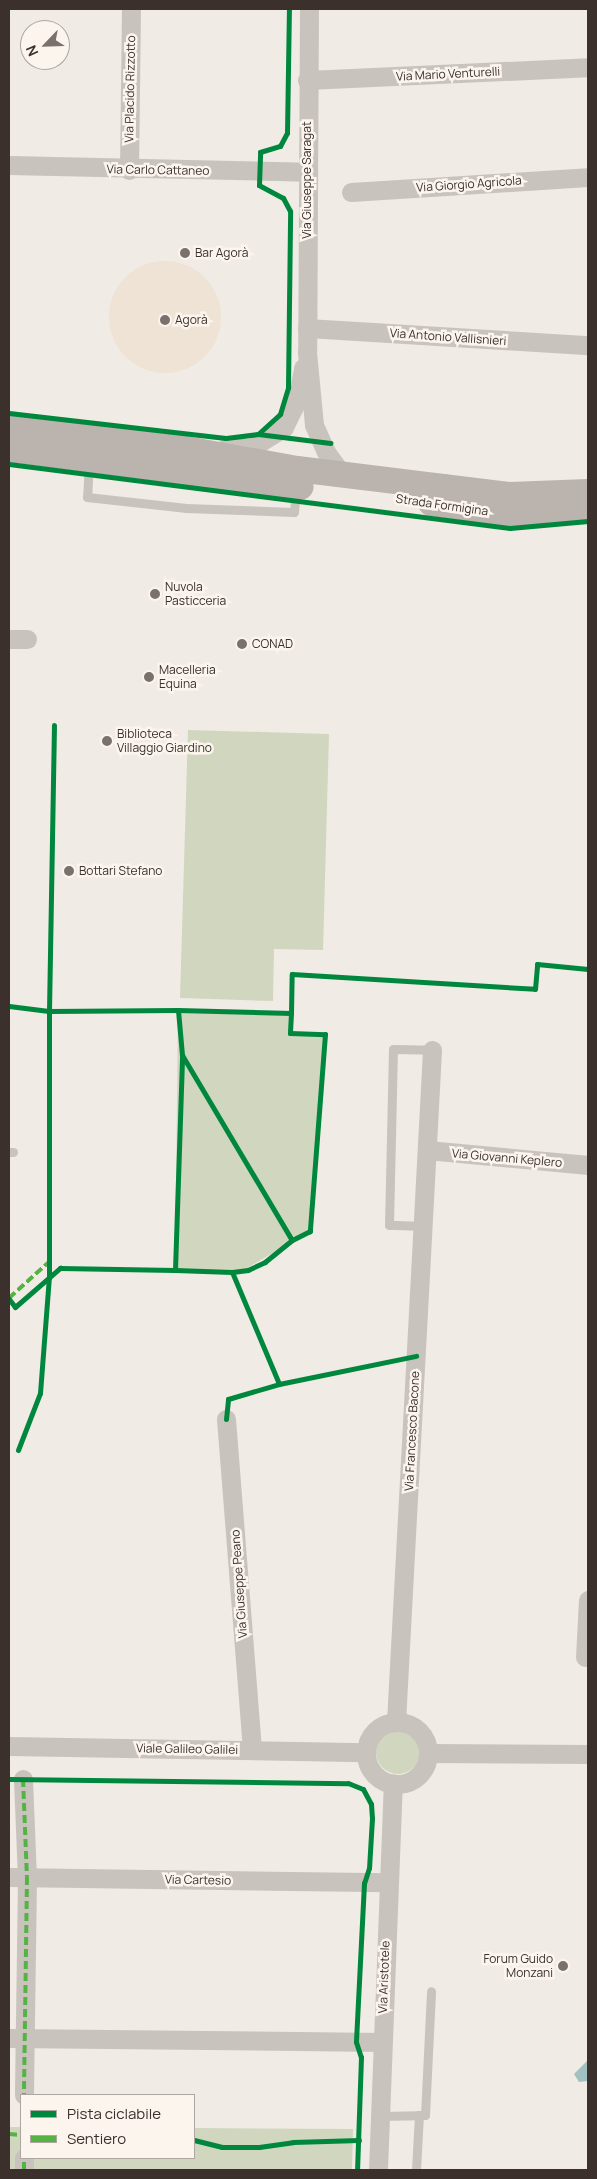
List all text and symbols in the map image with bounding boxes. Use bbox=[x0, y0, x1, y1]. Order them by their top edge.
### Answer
north arrow bbox=[20, 20, 70, 70]
street label: Via Placido Rizzotto bbox=[122, 35, 138, 143]
text: N bbox=[21, 42, 42, 59]
street label: Via Mario Venturelli bbox=[396, 64, 500, 84]
street label: Via Giuseppe Saragat bbox=[300, 121, 314, 239]
street label: Via Carlo Cattaneo bbox=[107, 162, 209, 178]
street label: Via Giorgio Agricola bbox=[416, 173, 522, 195]
place label: Bar Agorà bbox=[195, 246, 248, 260]
marker: Bar Agorà bbox=[179, 247, 191, 259]
place label: Agorà bbox=[175, 313, 208, 327]
marker: Agorà bbox=[159, 314, 171, 326]
street label: Via Antonio Vallisnieri bbox=[389, 326, 507, 348]
street label: Strada Formigina bbox=[395, 491, 489, 519]
place label: Nuvola Pasticceria bbox=[165, 580, 226, 608]
marker: Nuvola Pasticceria bbox=[149, 588, 161, 600]
place label: CONAD bbox=[252, 637, 293, 651]
marker: CONAD bbox=[236, 638, 248, 650]
place label: Macelleria Equina bbox=[159, 663, 216, 691]
marker: Macelleria Equina bbox=[143, 671, 155, 683]
place label: Biblioteca Villaggio Giardino bbox=[117, 727, 212, 755]
marker: Biblioteca Villaggio Giardino bbox=[101, 735, 113, 747]
place label: Bottari Stefano bbox=[79, 864, 162, 878]
marker: Bottari Stefano bbox=[63, 865, 75, 877]
street label: Via Giovanni Keplero bbox=[451, 1146, 563, 1170]
street label: Via Francesco Bacone bbox=[402, 1371, 422, 1491]
street label: Via Giuseppe Peano bbox=[228, 1529, 250, 1639]
street label: Viale Galileo Galilei bbox=[136, 1741, 238, 1757]
street label: Via Cartesio bbox=[165, 1872, 231, 1888]
street label: Via Aristotele bbox=[376, 1940, 392, 2014]
place label: Forum Guido Monzani bbox=[483, 1952, 553, 1980]
marker: Forum Guido Monzani bbox=[557, 1960, 569, 1972]
legend bbox=[20, 2094, 195, 2159]
text: Pista ciclabile bbox=[67, 2103, 161, 2124]
text: Sentiero bbox=[67, 2128, 126, 2149]

